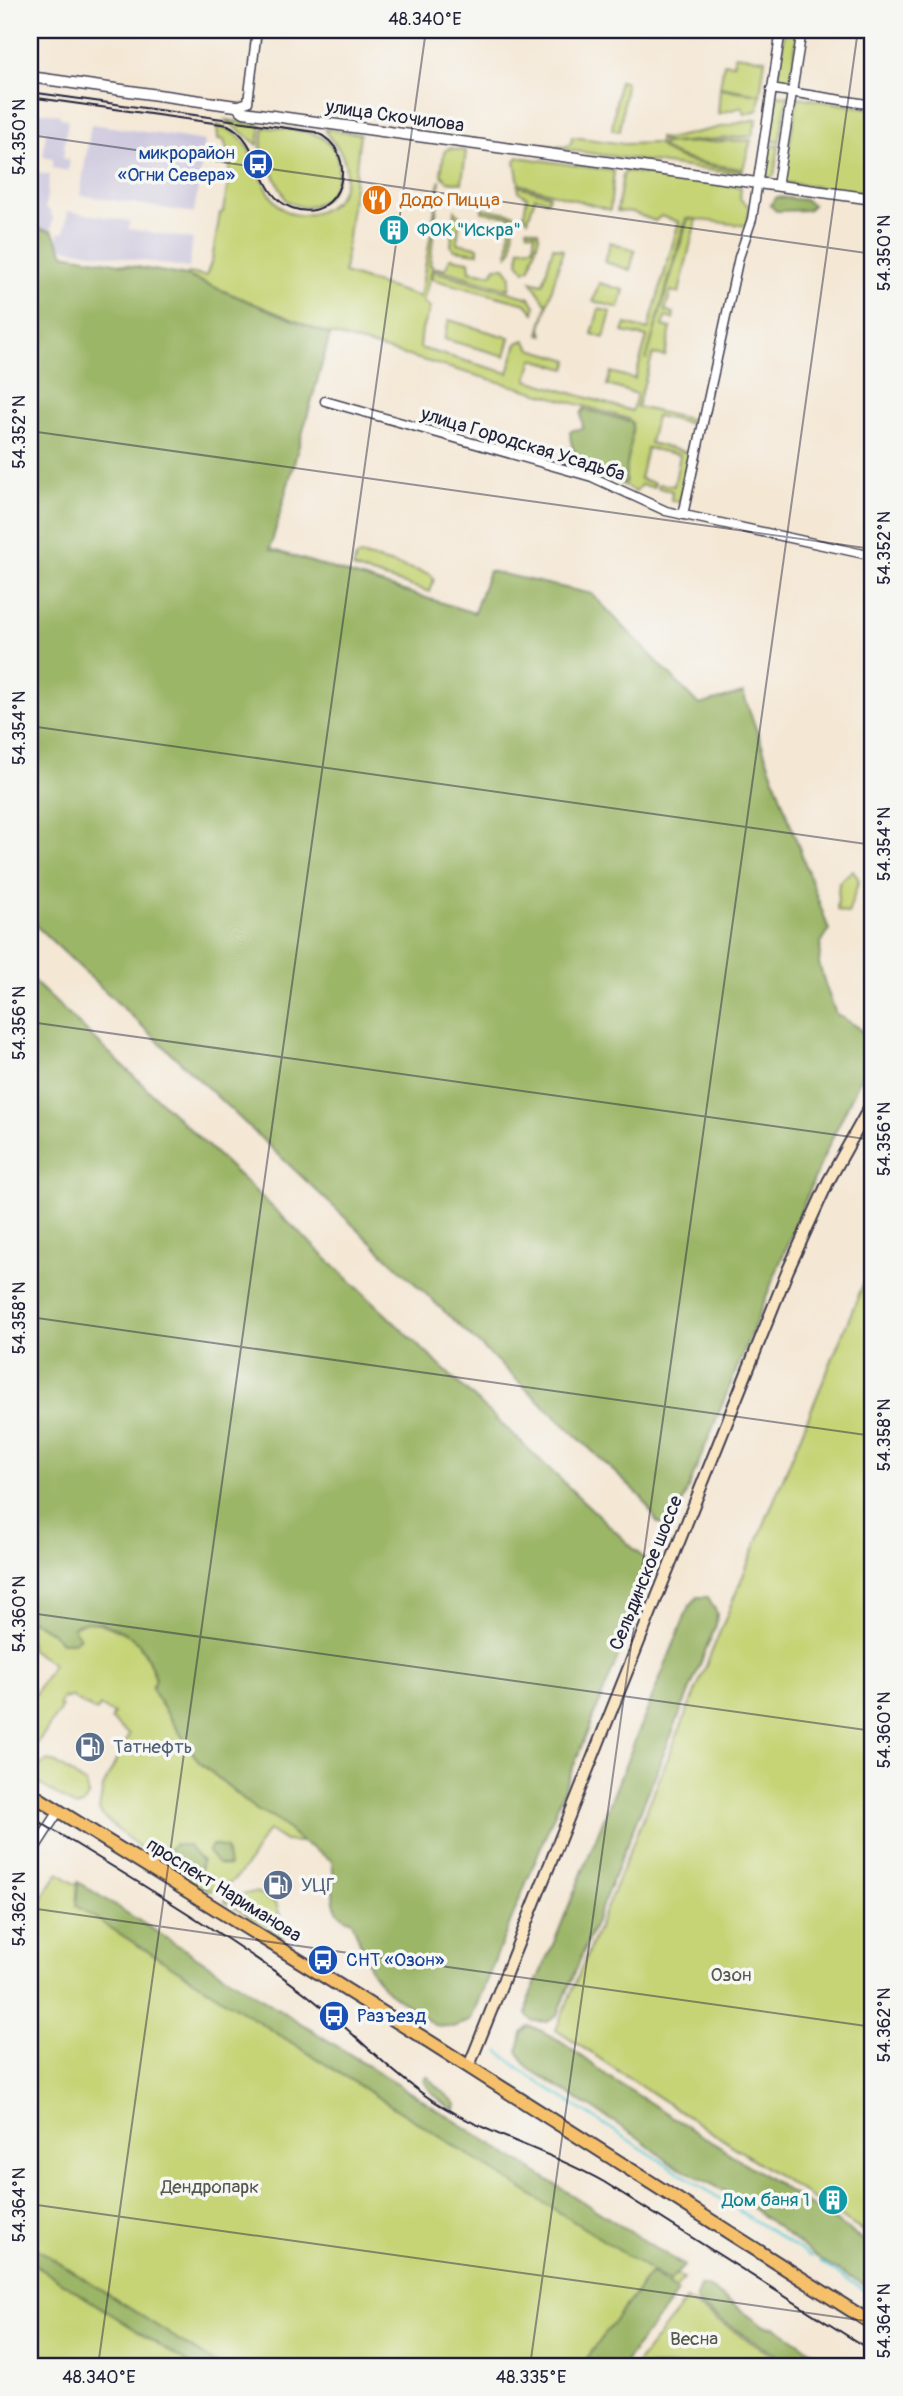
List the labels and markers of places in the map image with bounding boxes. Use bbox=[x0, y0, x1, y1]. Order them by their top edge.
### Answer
place label: микрорайон «Огни Севера» bbox=[118, 141, 235, 187]
bus stop icon: микрорайон «Огни Севера» bbox=[241, 147, 275, 181]
restaurant icon: Додо Пицца bbox=[360, 183, 394, 217]
place label: Додо Пицца bbox=[399, 188, 500, 212]
building icon: ФОК "Искра" bbox=[377, 213, 411, 247]
place label: ФОК "Искра" bbox=[417, 218, 521, 242]
fuel station icon: Татнефть bbox=[73, 1730, 107, 1764]
place label: Татнефть bbox=[113, 1735, 192, 1759]
fuel station icon: УЦГ bbox=[261, 1868, 295, 1902]
place label: УЦГ bbox=[301, 1873, 335, 1897]
bus stop icon: СНТ «Озон» bbox=[306, 1943, 340, 1977]
place label: СНТ «Озон» bbox=[346, 1948, 445, 1972]
bus stop icon: Разъезд bbox=[317, 1999, 351, 2033]
place label: Разъезд bbox=[357, 2004, 427, 2028]
building icon: Дом баня 1 bbox=[816, 2183, 850, 2217]
place label: Дом баня 1 bbox=[721, 2188, 810, 2212]

